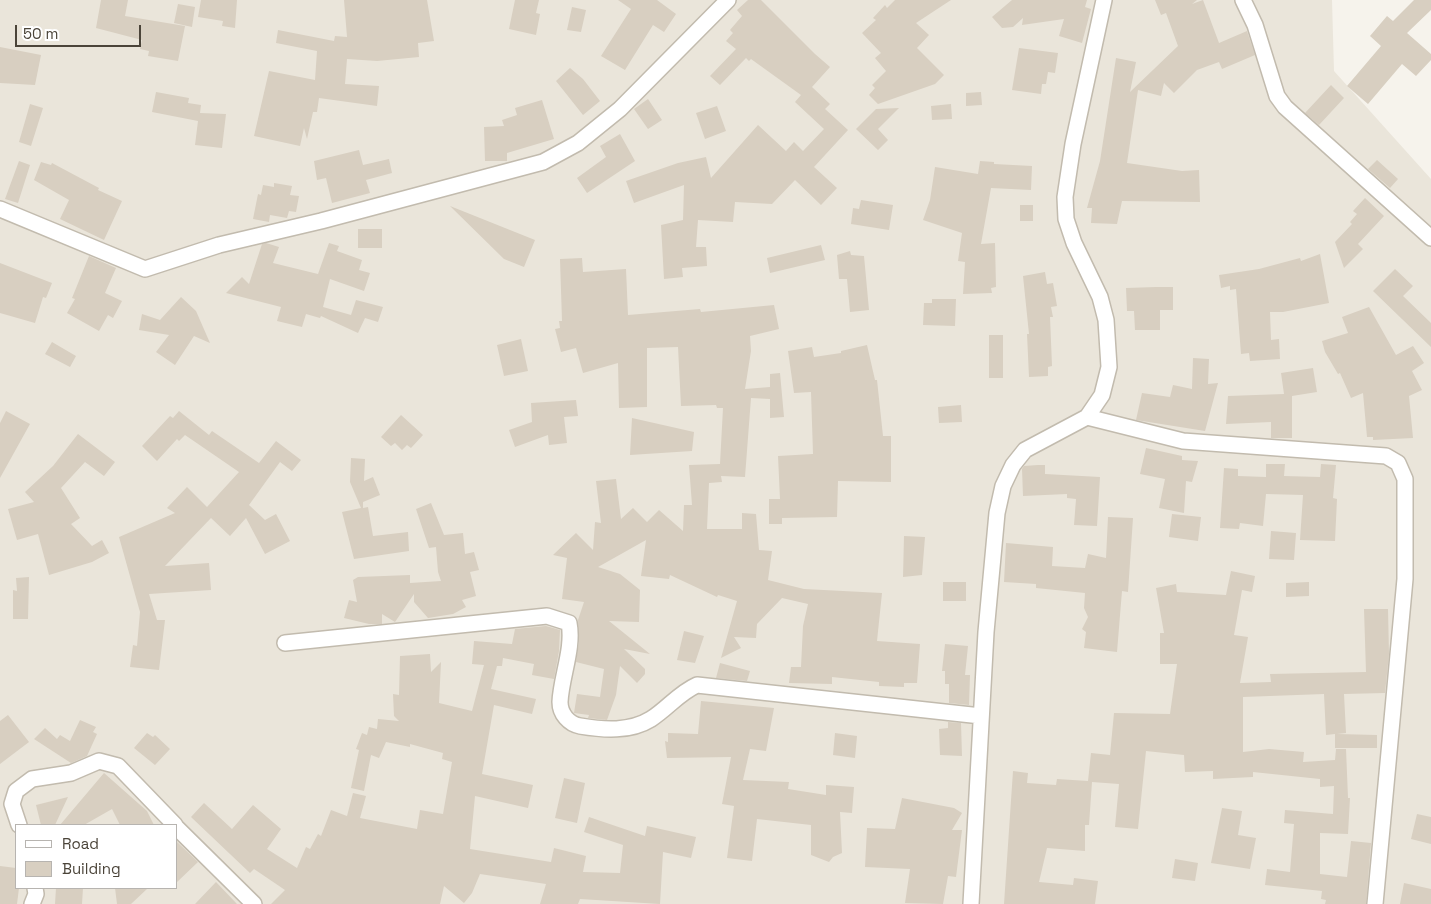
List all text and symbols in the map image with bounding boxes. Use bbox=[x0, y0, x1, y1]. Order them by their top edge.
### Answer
scale bar bbox=[18, 15, 144, 47]
text: 50 m bbox=[23, 24, 58, 43]
legend bbox=[15, 824, 178, 889]
text: Road bbox=[62, 834, 99, 853]
text: Building bbox=[62, 859, 121, 878]

